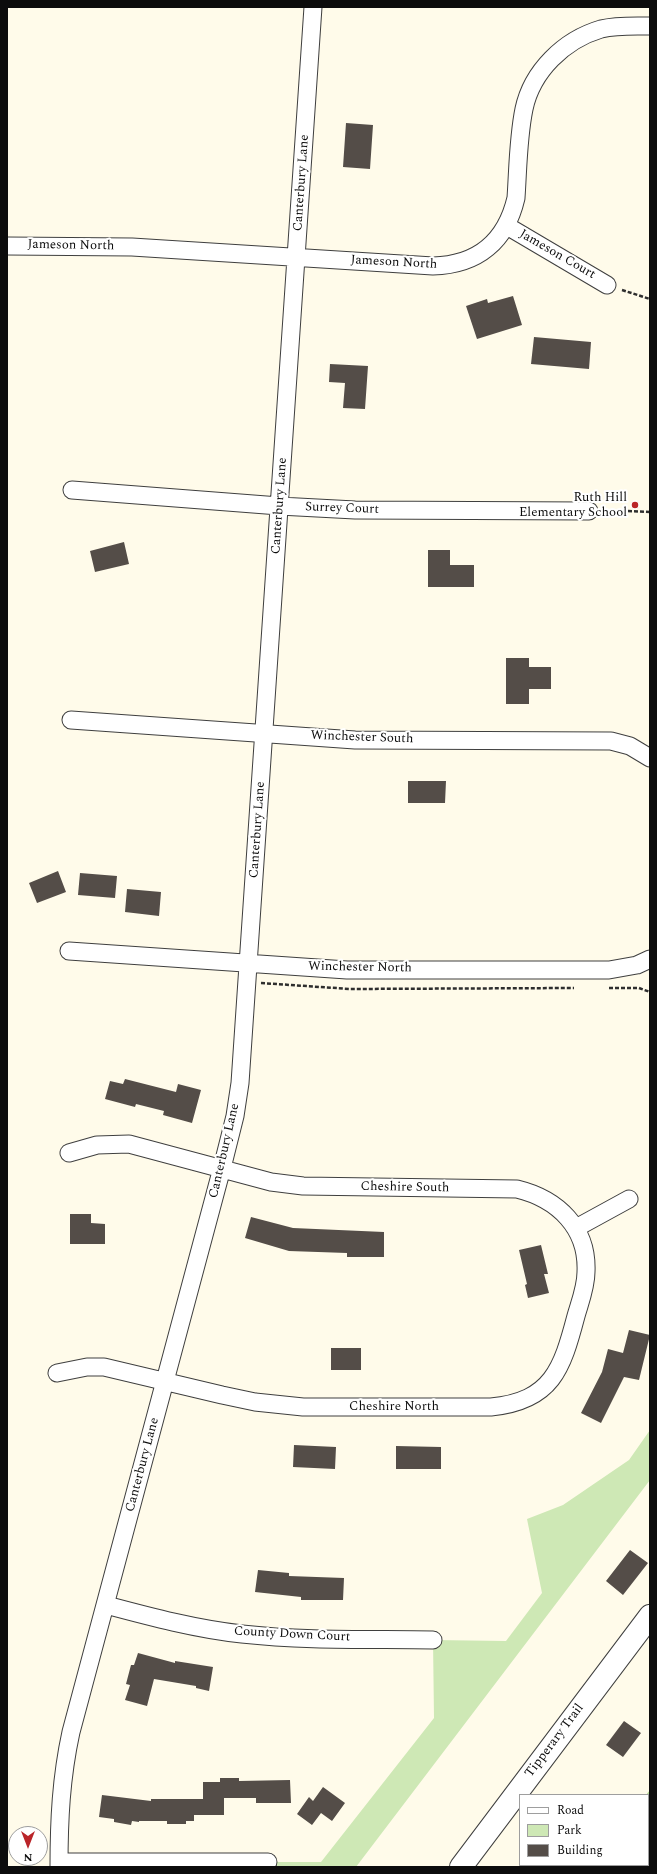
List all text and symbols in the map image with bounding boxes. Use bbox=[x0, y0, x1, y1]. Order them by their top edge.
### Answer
street label: Canterbury Lane bbox=[291, 134, 313, 232]
street label: Jameson Court bbox=[516, 227, 598, 283]
street label: Jameson North bbox=[28, 237, 114, 255]
street label: Jameson North bbox=[350, 253, 438, 273]
street label: Canterbury Lane bbox=[269, 457, 291, 555]
place label: Ruth Hill Elementary School bbox=[519, 490, 627, 521]
street label: Surrey Court bbox=[305, 500, 379, 518]
marker: Ruth Hill Elementary School bbox=[630, 500, 640, 510]
street label: Winchester South bbox=[310, 728, 414, 748]
street label: Canterbury Lane bbox=[247, 781, 269, 879]
street label: Winchester North bbox=[308, 959, 412, 977]
street label: Canterbury Lane bbox=[206, 1102, 244, 1200]
street label: Cheshire South bbox=[360, 1179, 450, 1197]
street label: Cheshire North bbox=[349, 1399, 439, 1415]
street label: Canterbury Lane bbox=[123, 1416, 163, 1514]
street label: County Down Court bbox=[233, 1624, 351, 1646]
street label: Tipperary Trail bbox=[522, 1701, 588, 1781]
legend bbox=[519, 1794, 649, 1866]
text: Road bbox=[557, 1801, 584, 1820]
text: Park bbox=[557, 1821, 582, 1840]
north arrow bbox=[8, 1826, 48, 1866]
text: Building bbox=[557, 1841, 603, 1860]
text: N bbox=[24, 1849, 33, 1866]

